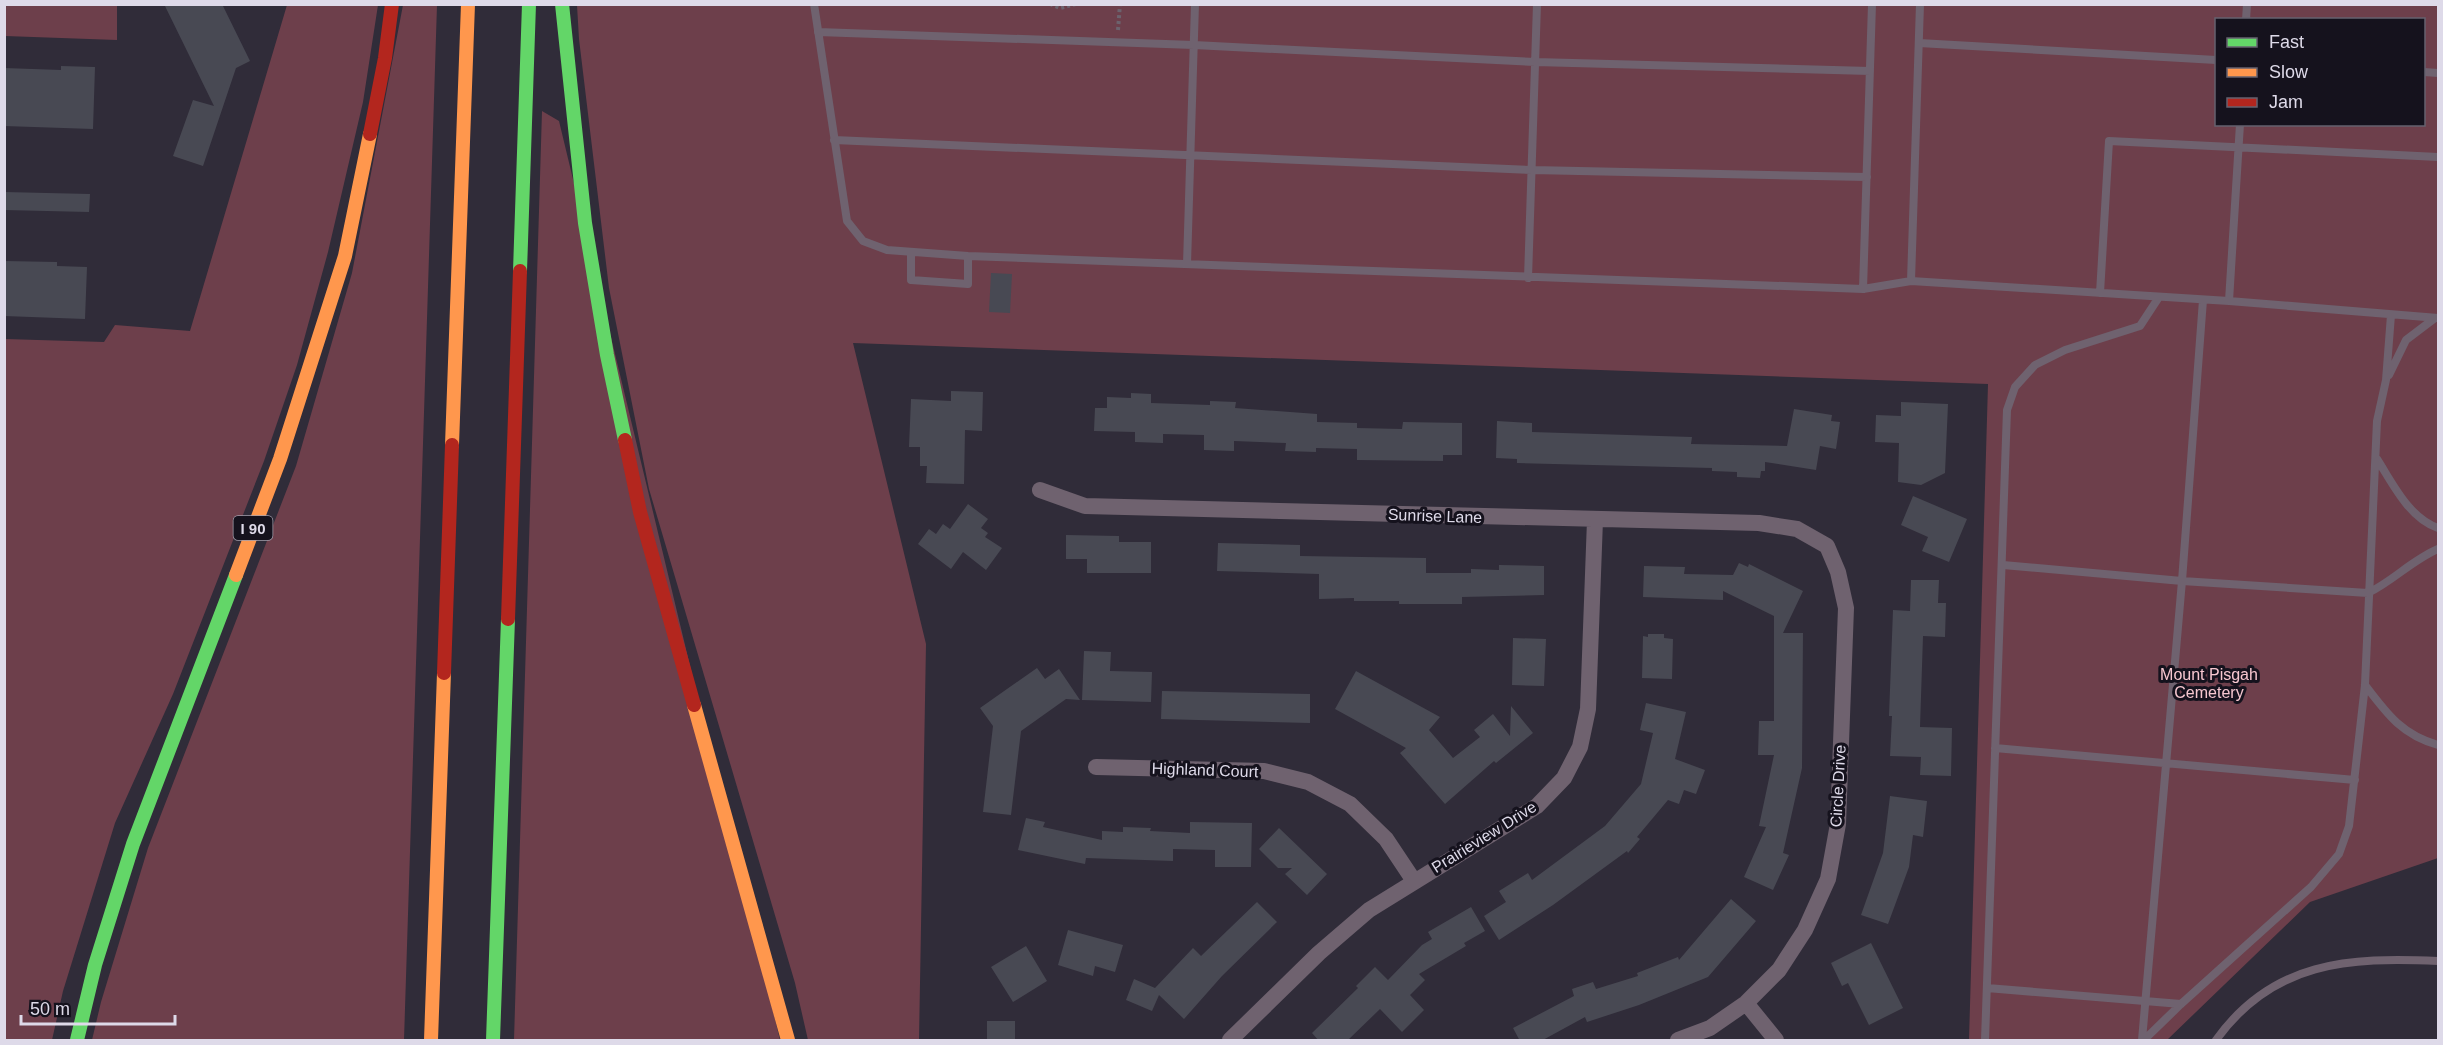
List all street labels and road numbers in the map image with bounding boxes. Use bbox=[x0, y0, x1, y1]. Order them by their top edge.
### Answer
street label: Sunrise Lane bbox=[1388, 506, 1483, 526]
road number: I 90 bbox=[234, 516, 272, 540]
street label: Circle Drive bbox=[1827, 744, 1849, 828]
street label: Highland Court bbox=[1151, 760, 1259, 780]
street label: Prairieview Drive bbox=[1429, 798, 1539, 876]

